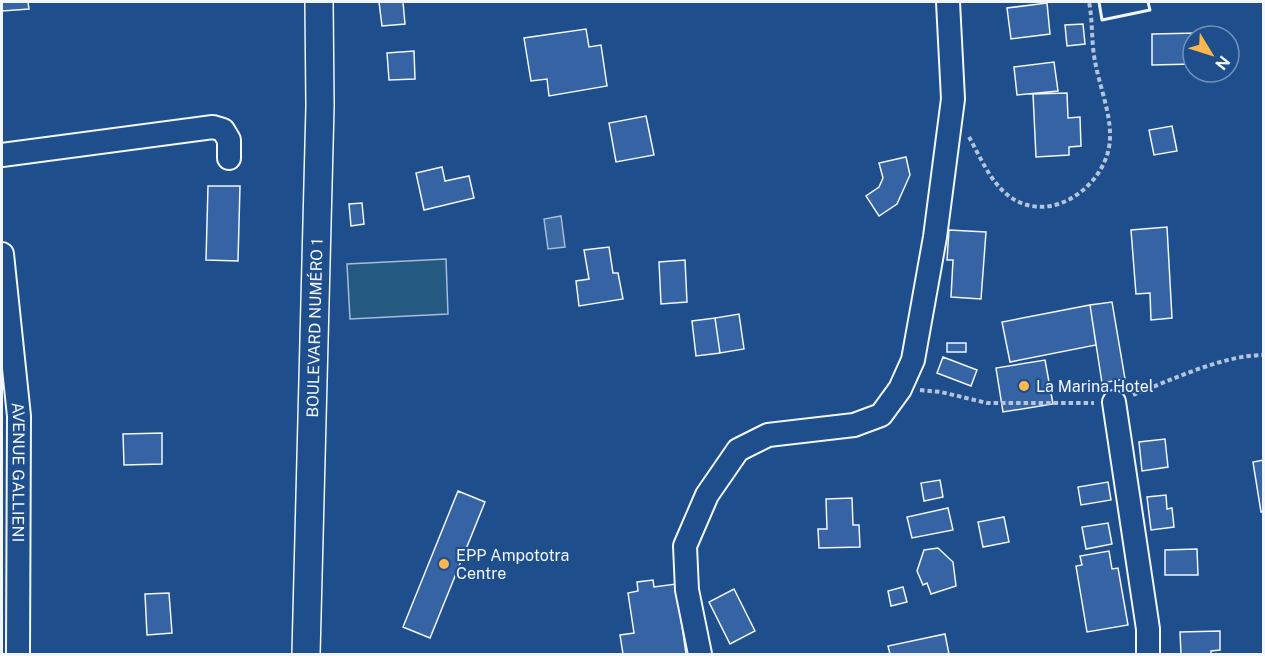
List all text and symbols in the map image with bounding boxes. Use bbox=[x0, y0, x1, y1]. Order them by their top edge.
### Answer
north arrow bbox=[1181, 24, 1241, 84]
text: N bbox=[1211, 52, 1234, 74]
street label: BOULEVARD NUMÉRO 1 bbox=[303, 238, 326, 418]
place label: La Marina Hotel bbox=[1036, 377, 1154, 396]
marker: La Marina Hotel bbox=[1017, 379, 1031, 393]
street label: AVENUE GALLIENI bbox=[8, 401, 29, 542]
place label: EPP Ampototra Centre bbox=[456, 546, 569, 583]
marker: EPP Ampototra Centre bbox=[437, 557, 451, 571]

